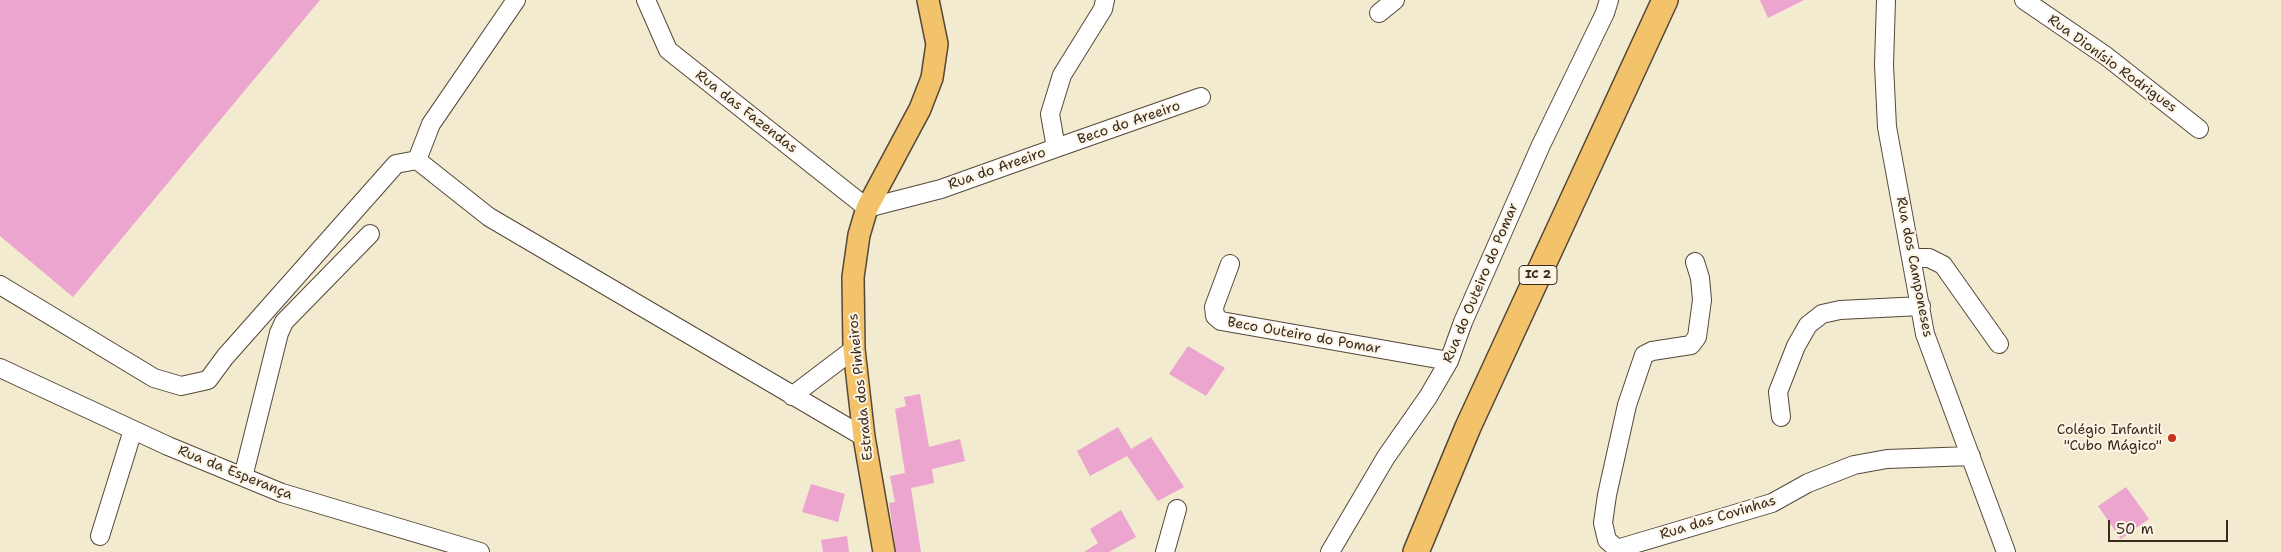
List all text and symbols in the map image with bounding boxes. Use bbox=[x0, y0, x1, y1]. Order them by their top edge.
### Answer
street label: Rua Dionísio Rodrigues bbox=[2044, 12, 2180, 116]
street label: Rua das Fazendas bbox=[692, 67, 800, 157]
street label: Beco do Areeiro bbox=[1076, 98, 1182, 148]
street label: Rua do Areeiro bbox=[946, 144, 1048, 194]
street label: Rua dos Camponeses bbox=[1892, 195, 1936, 339]
street label: Rua do Outeiro do Pomar bbox=[1440, 200, 1522, 366]
road number: IC 2 bbox=[1519, 266, 1557, 284]
street label: Estrada dos Pinheiros bbox=[845, 313, 877, 461]
street label: Beco Outeiro do Pomar bbox=[1226, 314, 1382, 358]
place label: Colégio Infantil "Cubo Mágico" bbox=[2057, 422, 2162, 454]
marker: Colégio Infantil "Cubo Mágico" bbox=[2166, 432, 2178, 444]
street label: Rua da Esperança bbox=[175, 442, 295, 504]
street label: Rua das Covinhas bbox=[1658, 492, 1778, 544]
scale bar bbox=[2111, 510, 2231, 542]
text: 50 m bbox=[2116, 519, 2154, 539]

